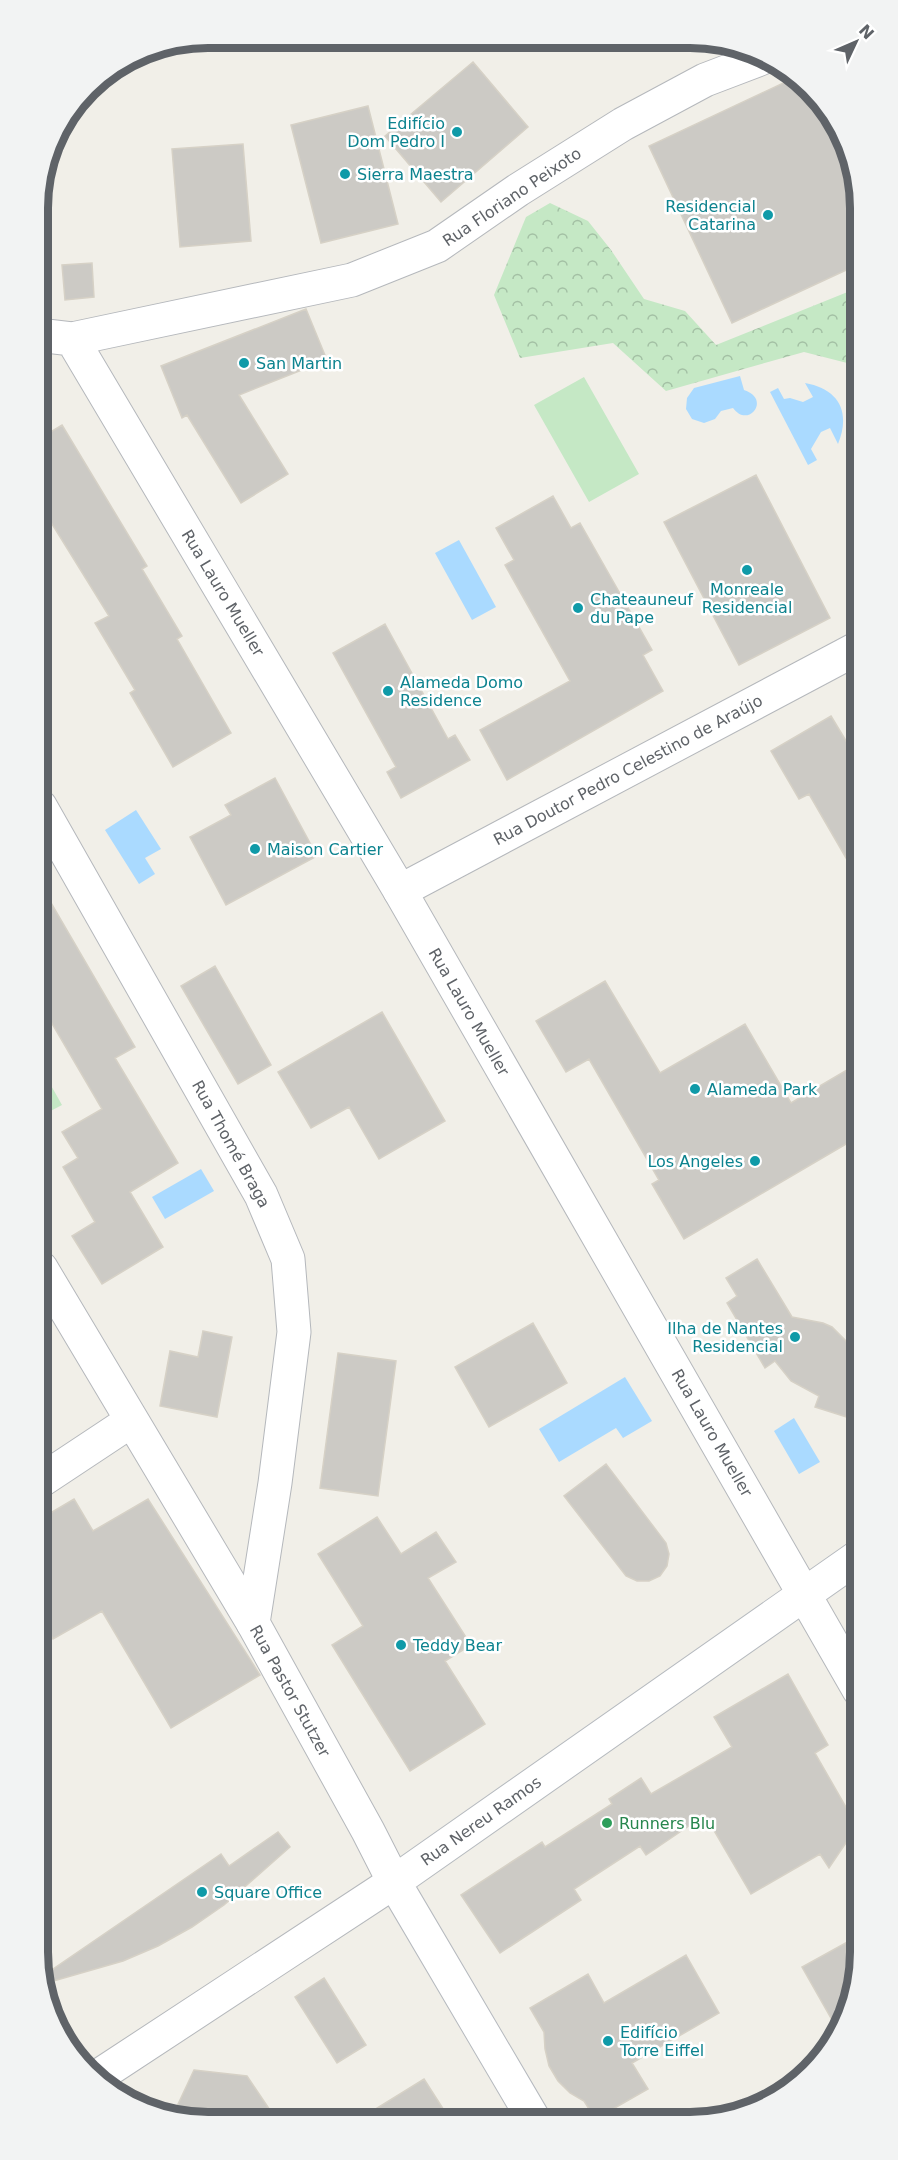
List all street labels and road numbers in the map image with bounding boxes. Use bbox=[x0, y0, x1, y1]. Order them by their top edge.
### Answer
street label: Rua Floriano Peixoto bbox=[439, 144, 585, 250]
street label: Rua Lauro Mueller bbox=[178, 526, 269, 660]
street label: Rua Doutor Pedro Celestino de Araújo bbox=[490, 691, 766, 849]
street label: Rua Lauro Mueller bbox=[425, 945, 514, 1080]
street label: Rua Thomé Braga bbox=[188, 1077, 274, 1211]
street label: Rua Lauro Mueller bbox=[668, 1366, 757, 1501]
street label: Rua Pastor Stutzer bbox=[246, 1622, 334, 1761]
street label: Rua Nereu Ramos bbox=[417, 1772, 545, 1870]

